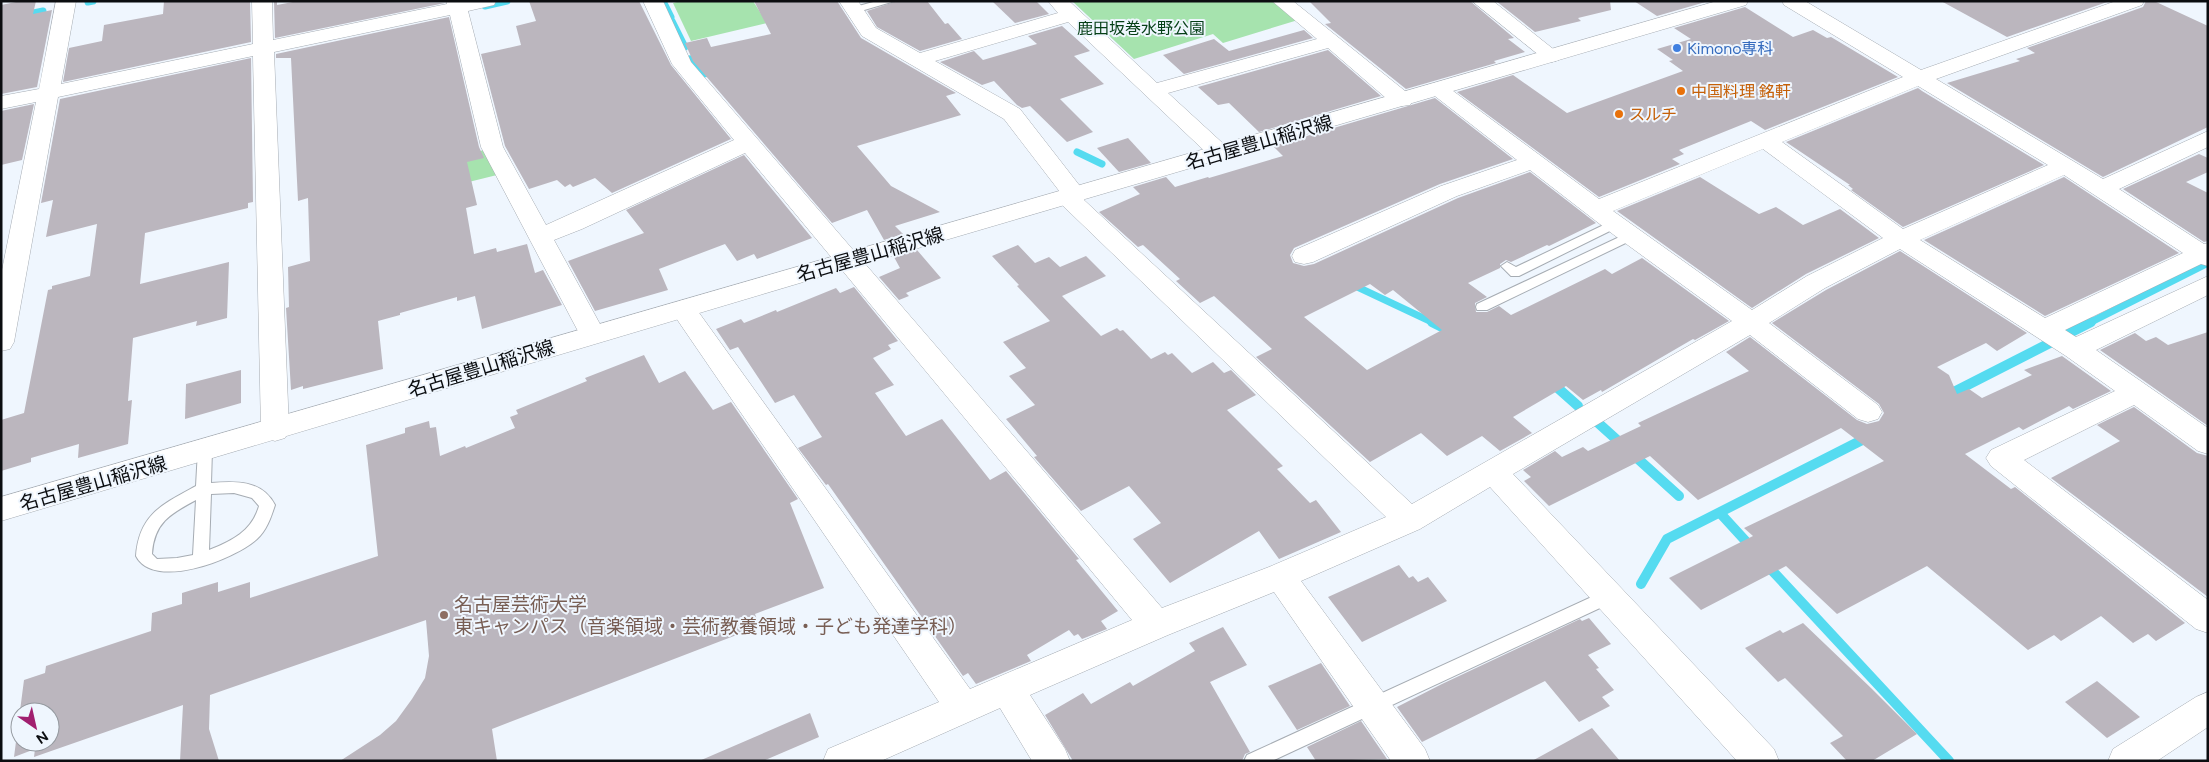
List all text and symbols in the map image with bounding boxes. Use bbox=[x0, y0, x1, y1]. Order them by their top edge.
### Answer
park label: 鹿田坂巻水野公園 bbox=[1077, 19, 1205, 38]
place label: Kimono専科 bbox=[1687, 39, 1774, 58]
marker: Kimono専科 bbox=[1671, 42, 1683, 54]
place label: 中国料理 銘軒 bbox=[1691, 82, 1791, 101]
marker: 中国料理 銘軒 bbox=[1675, 85, 1687, 97]
place label: スルチ bbox=[1629, 105, 1677, 124]
marker: スルチ bbox=[1613, 108, 1625, 120]
street label: 名古屋豊山稲沢線 bbox=[1183, 110, 1335, 174]
street label: 名古屋豊山稲沢線 bbox=[794, 222, 946, 286]
street label: 名古屋豊山稲沢線 bbox=[405, 335, 557, 402]
street label: 名古屋豊山稲沢線 bbox=[17, 451, 169, 515]
place label: 名古屋芸術大学 東キャンパス（音楽領域・芸術教養領域・子ども発達学科） bbox=[454, 593, 967, 638]
marker: 名古屋芸術大学 東キャンパス（音楽領域・芸術教養領域・子ども発達学科） bbox=[438, 609, 450, 621]
north arrow bbox=[10, 702, 60, 752]
text: N bbox=[33, 727, 51, 747]

